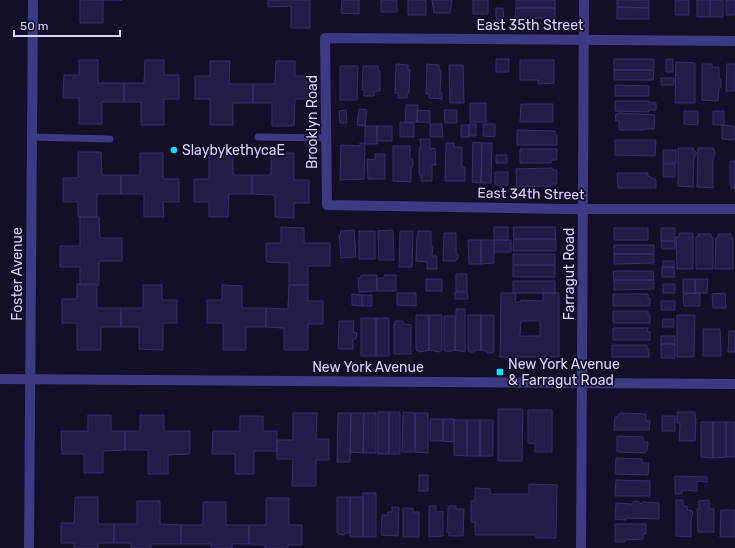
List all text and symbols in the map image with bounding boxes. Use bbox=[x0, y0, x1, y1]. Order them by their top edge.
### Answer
scale bar bbox=[14, 12, 120, 38]
street label: East 35th Street bbox=[477, 17, 584, 34]
text: 50 m bbox=[20, 19, 48, 33]
street label: Brooklyn Road bbox=[304, 75, 321, 169]
place label: SlaybykethycaE bbox=[182, 142, 285, 159]
marker: SlaybykethycaE bbox=[169, 145, 179, 155]
street label: East 34th Street bbox=[477, 185, 585, 203]
street label: Foster Avenue bbox=[9, 227, 26, 321]
street label: Farragut Road bbox=[561, 228, 578, 320]
place label: New York Avenue & Farragut Road bbox=[508, 356, 620, 389]
street label: New York Avenue bbox=[312, 359, 424, 376]
marker: New York Avenue & Farragut Road bbox=[495, 367, 505, 377]

